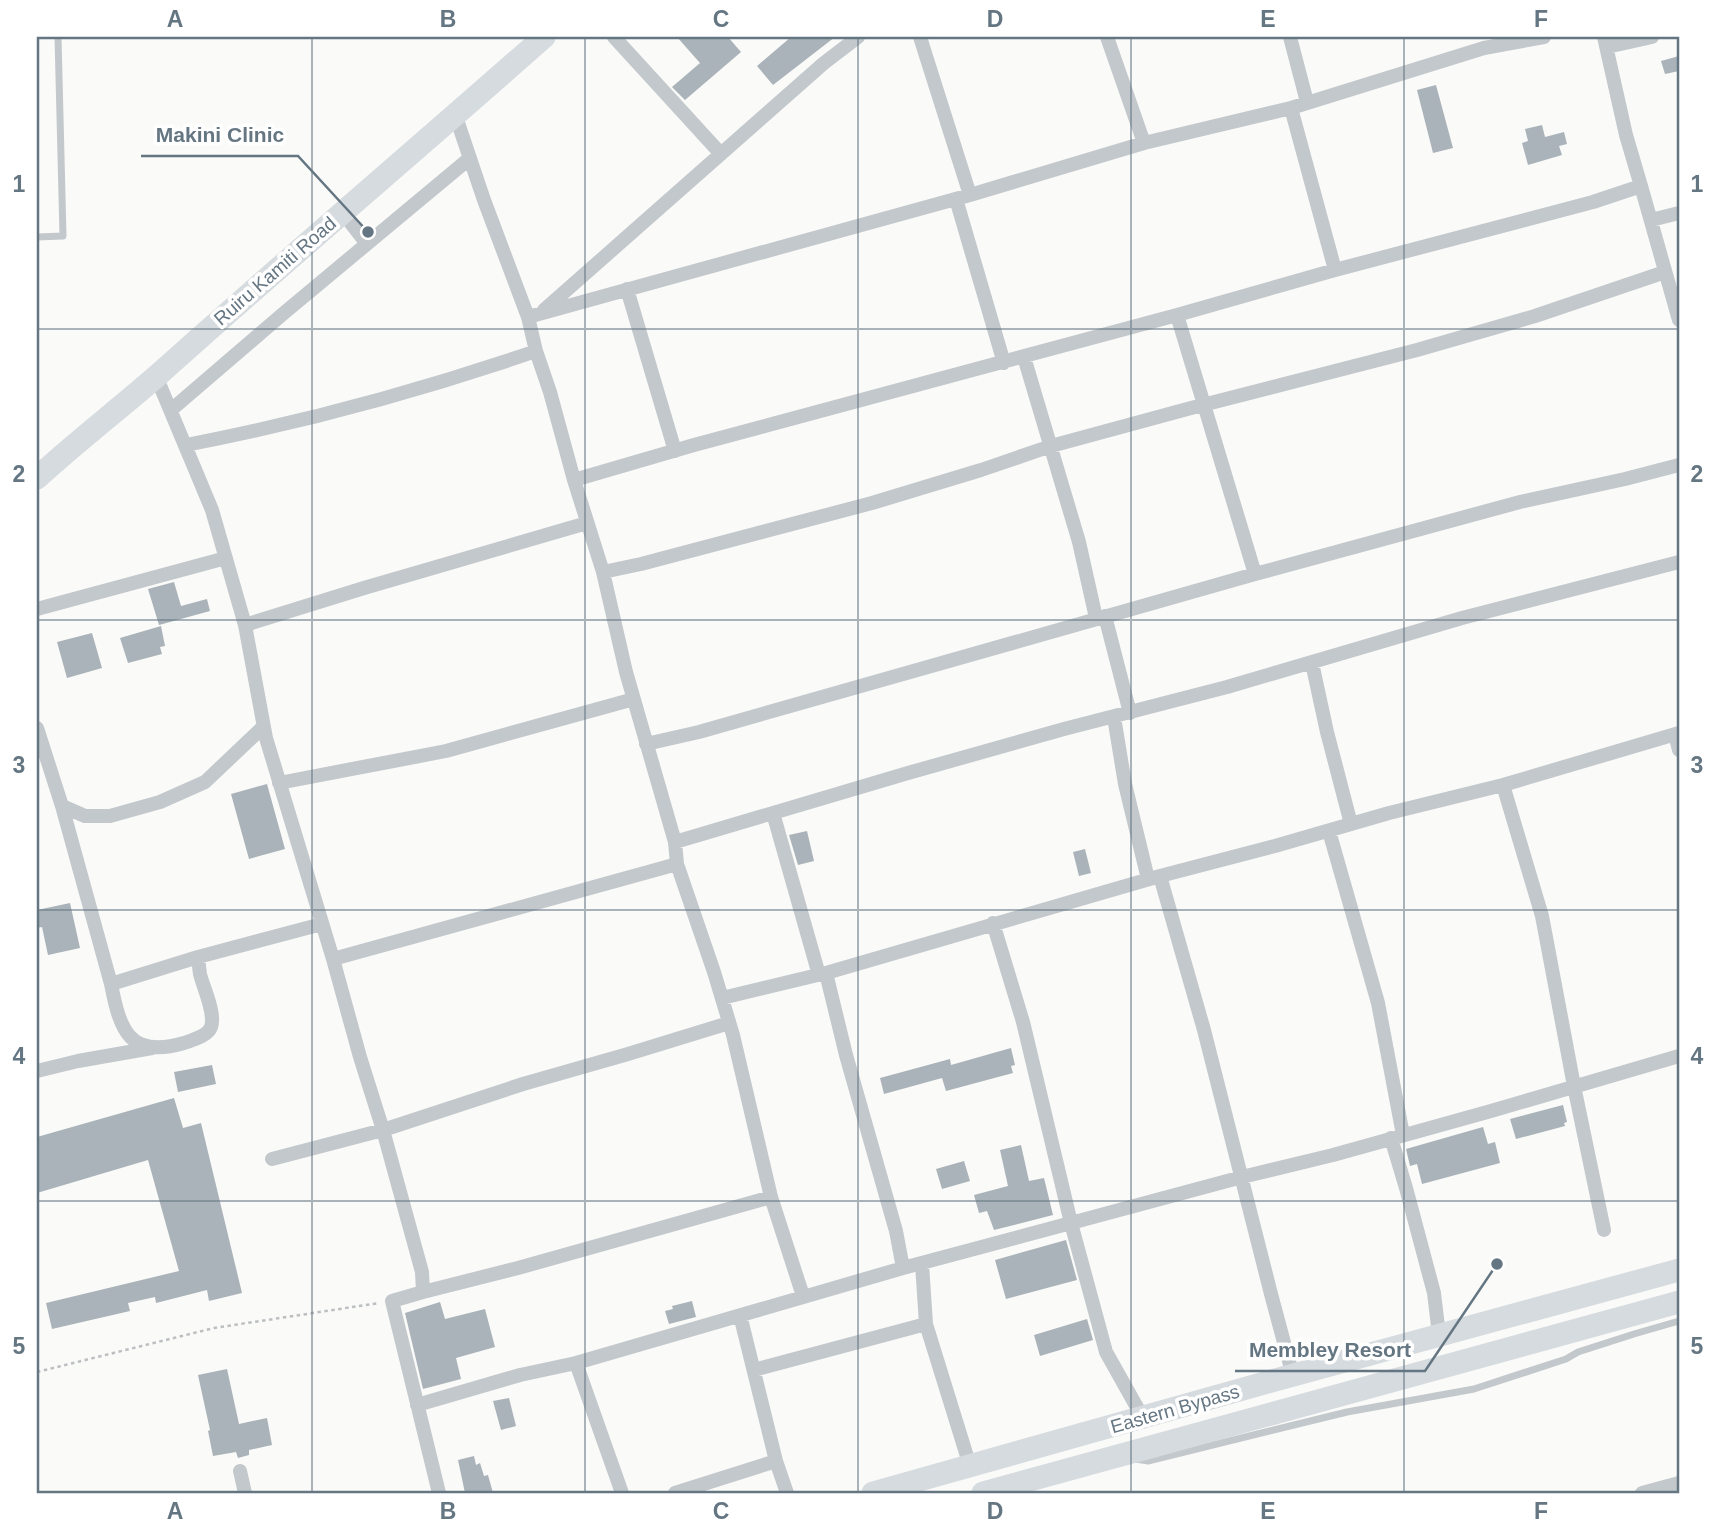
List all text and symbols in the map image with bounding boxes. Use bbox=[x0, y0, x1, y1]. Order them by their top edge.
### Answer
text: A bbox=[167, 6, 183, 32]
text: B bbox=[440, 6, 456, 32]
text: C bbox=[713, 6, 729, 32]
text: D bbox=[987, 6, 1003, 32]
text: E bbox=[1260, 6, 1276, 32]
text: F bbox=[1534, 6, 1548, 32]
callout: Makini Clinic bbox=[141, 114, 298, 156]
text: Makini Clinic bbox=[156, 123, 284, 146]
text: 1 bbox=[13, 171, 26, 197]
text: 1 bbox=[1691, 171, 1704, 197]
street label: Ruiru Kamiti Road bbox=[210, 213, 340, 329]
text: 2 bbox=[13, 461, 25, 487]
text: 2 bbox=[1691, 461, 1703, 487]
text: 3 bbox=[13, 752, 25, 778]
text: 3 bbox=[1691, 752, 1703, 778]
text: 4 bbox=[13, 1043, 26, 1069]
text: 4 bbox=[1691, 1043, 1704, 1069]
callout: Membley Resort bbox=[1235, 1329, 1425, 1371]
text: 5 bbox=[13, 1333, 26, 1359]
text: 5 bbox=[1691, 1333, 1704, 1359]
text: Membley Resort bbox=[1249, 1338, 1411, 1361]
street label: Eastern Bypass bbox=[1108, 1381, 1242, 1437]
text: A bbox=[167, 1498, 183, 1524]
text: B bbox=[440, 1498, 456, 1524]
text: C bbox=[713, 1498, 729, 1524]
text: D bbox=[987, 1498, 1003, 1524]
text: E bbox=[1260, 1498, 1276, 1524]
text: F bbox=[1534, 1498, 1548, 1524]

